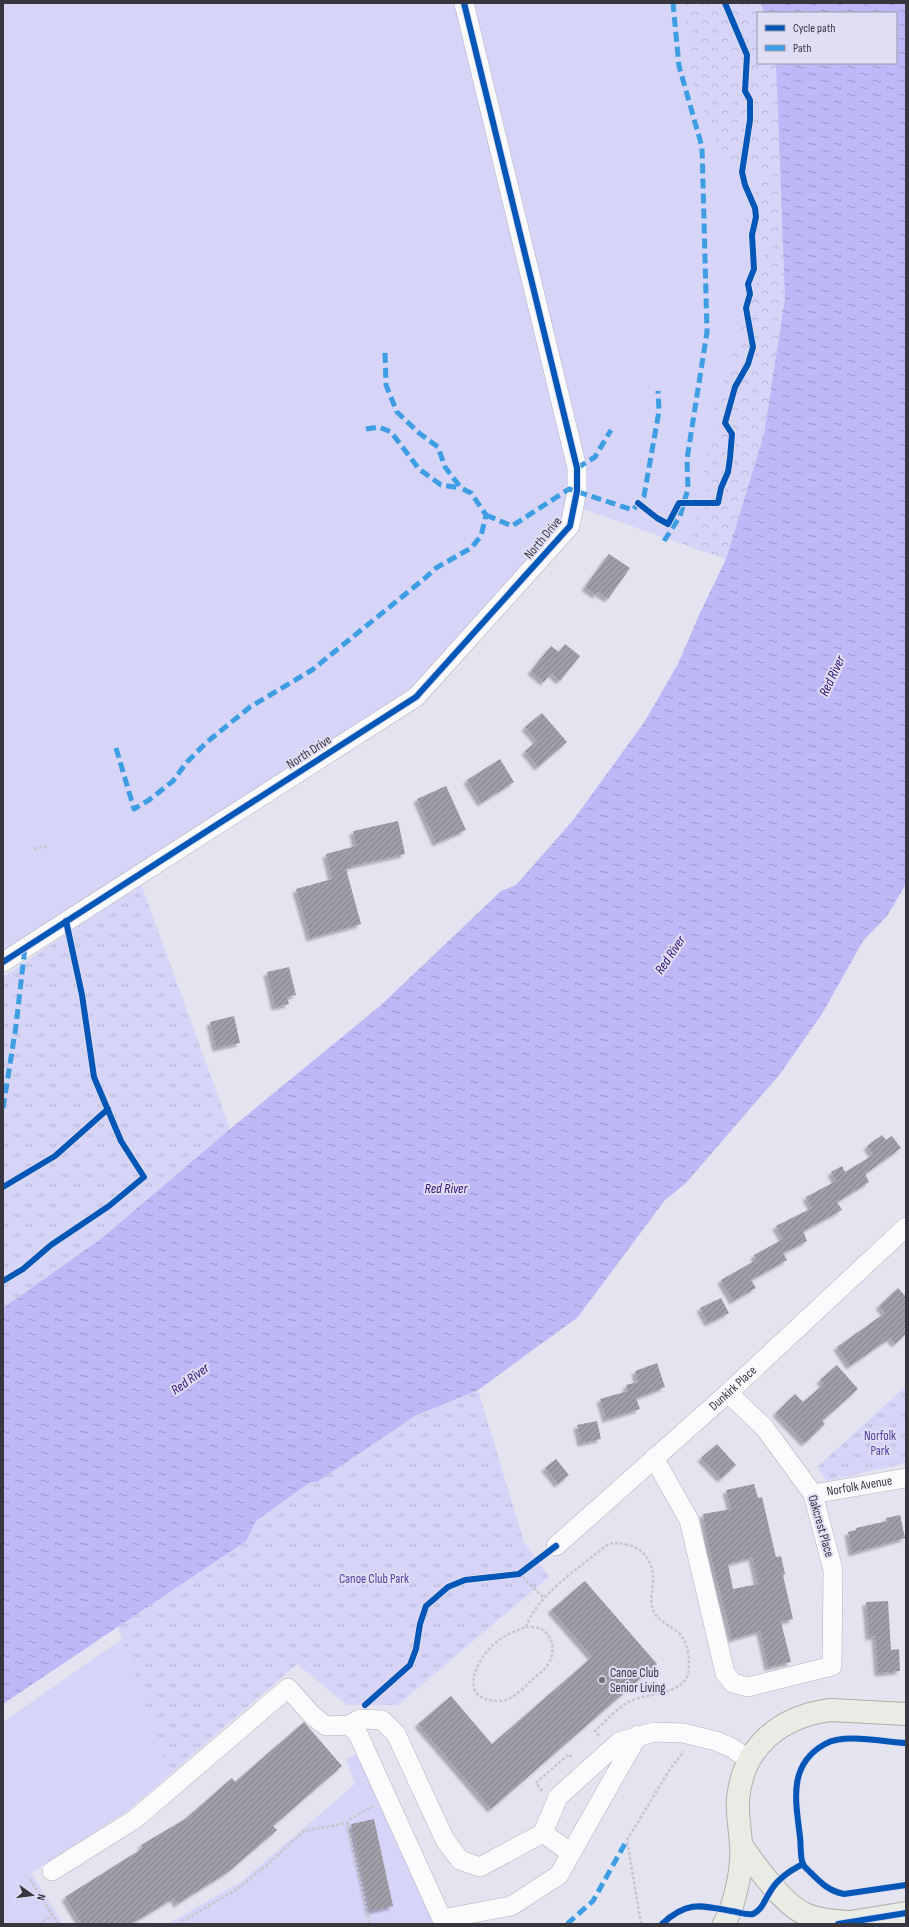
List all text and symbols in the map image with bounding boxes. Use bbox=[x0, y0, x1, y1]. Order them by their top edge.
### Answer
legend bbox=[757, 12, 897, 64]
text: Cycle path bbox=[793, 21, 835, 36]
text: Path bbox=[793, 41, 811, 56]
street label: North Drive bbox=[521, 514, 565, 562]
water label: Red River bbox=[815, 652, 849, 699]
street label: North Drive bbox=[284, 732, 334, 772]
water label: Red River bbox=[651, 932, 690, 978]
water label: Red River bbox=[425, 1180, 469, 1197]
water label: Red River bbox=[168, 1359, 213, 1399]
street label: Dunkirk Place bbox=[706, 1362, 760, 1414]
park label: Norfolk Park bbox=[864, 1428, 896, 1459]
street label: Norfolk Avenue bbox=[825, 1473, 893, 1500]
street label: Oakcrest Place bbox=[805, 1493, 837, 1559]
park label: Canoe Club Park bbox=[339, 1571, 409, 1587]
place label: Canoe Club Senior Living bbox=[610, 1665, 665, 1696]
marker: Canoe Club Senior Living bbox=[597, 1675, 607, 1685]
north arrow bbox=[12, 1875, 52, 1915]
text: N bbox=[34, 1893, 48, 1902]

